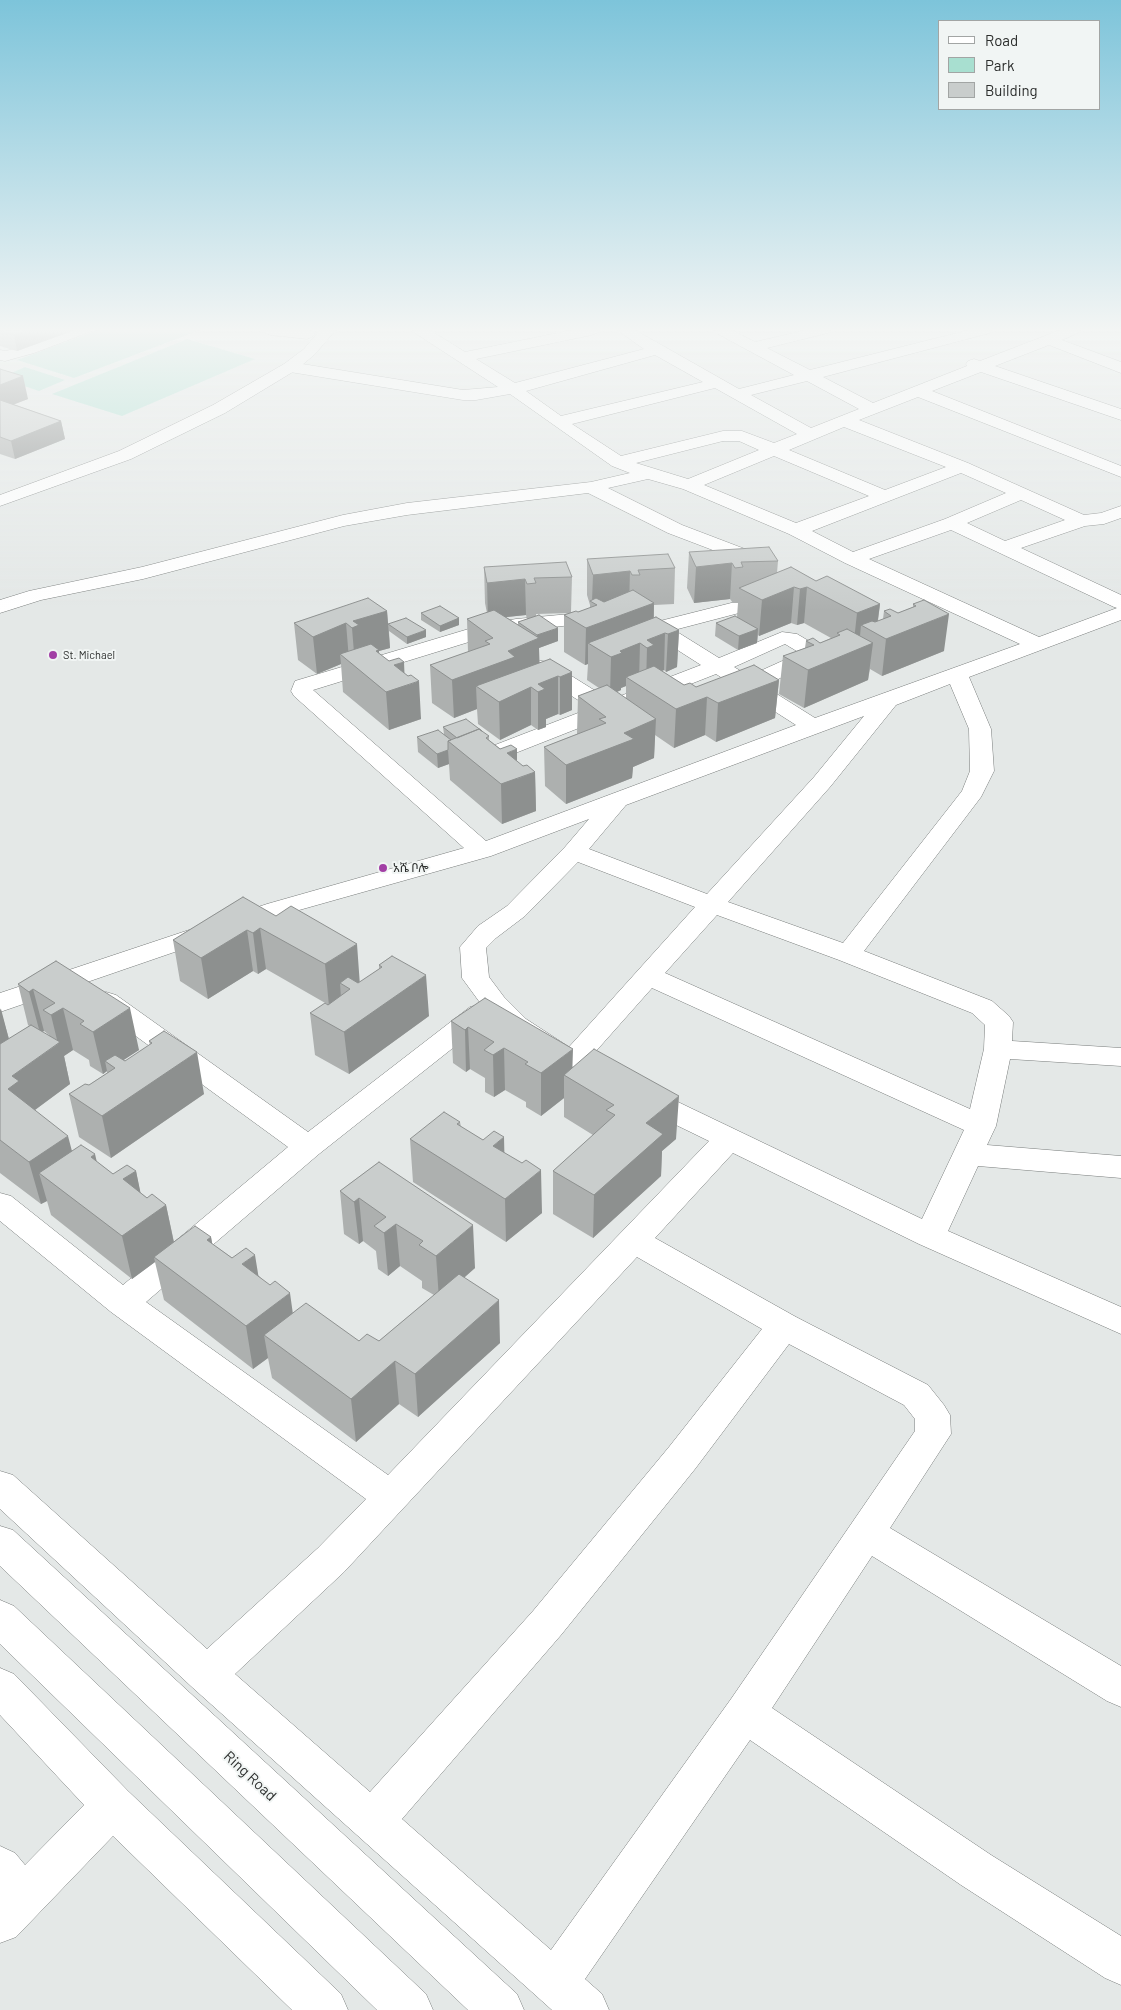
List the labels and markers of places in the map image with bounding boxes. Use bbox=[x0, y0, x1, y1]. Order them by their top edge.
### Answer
place label: St. Michael bbox=[63, 648, 115, 662]
marker: St. Michael bbox=[47, 649, 59, 661]
place label: አሼ ቦሎ bbox=[393, 861, 429, 875]
marker: አሼ ቦሎ bbox=[377, 862, 389, 874]

